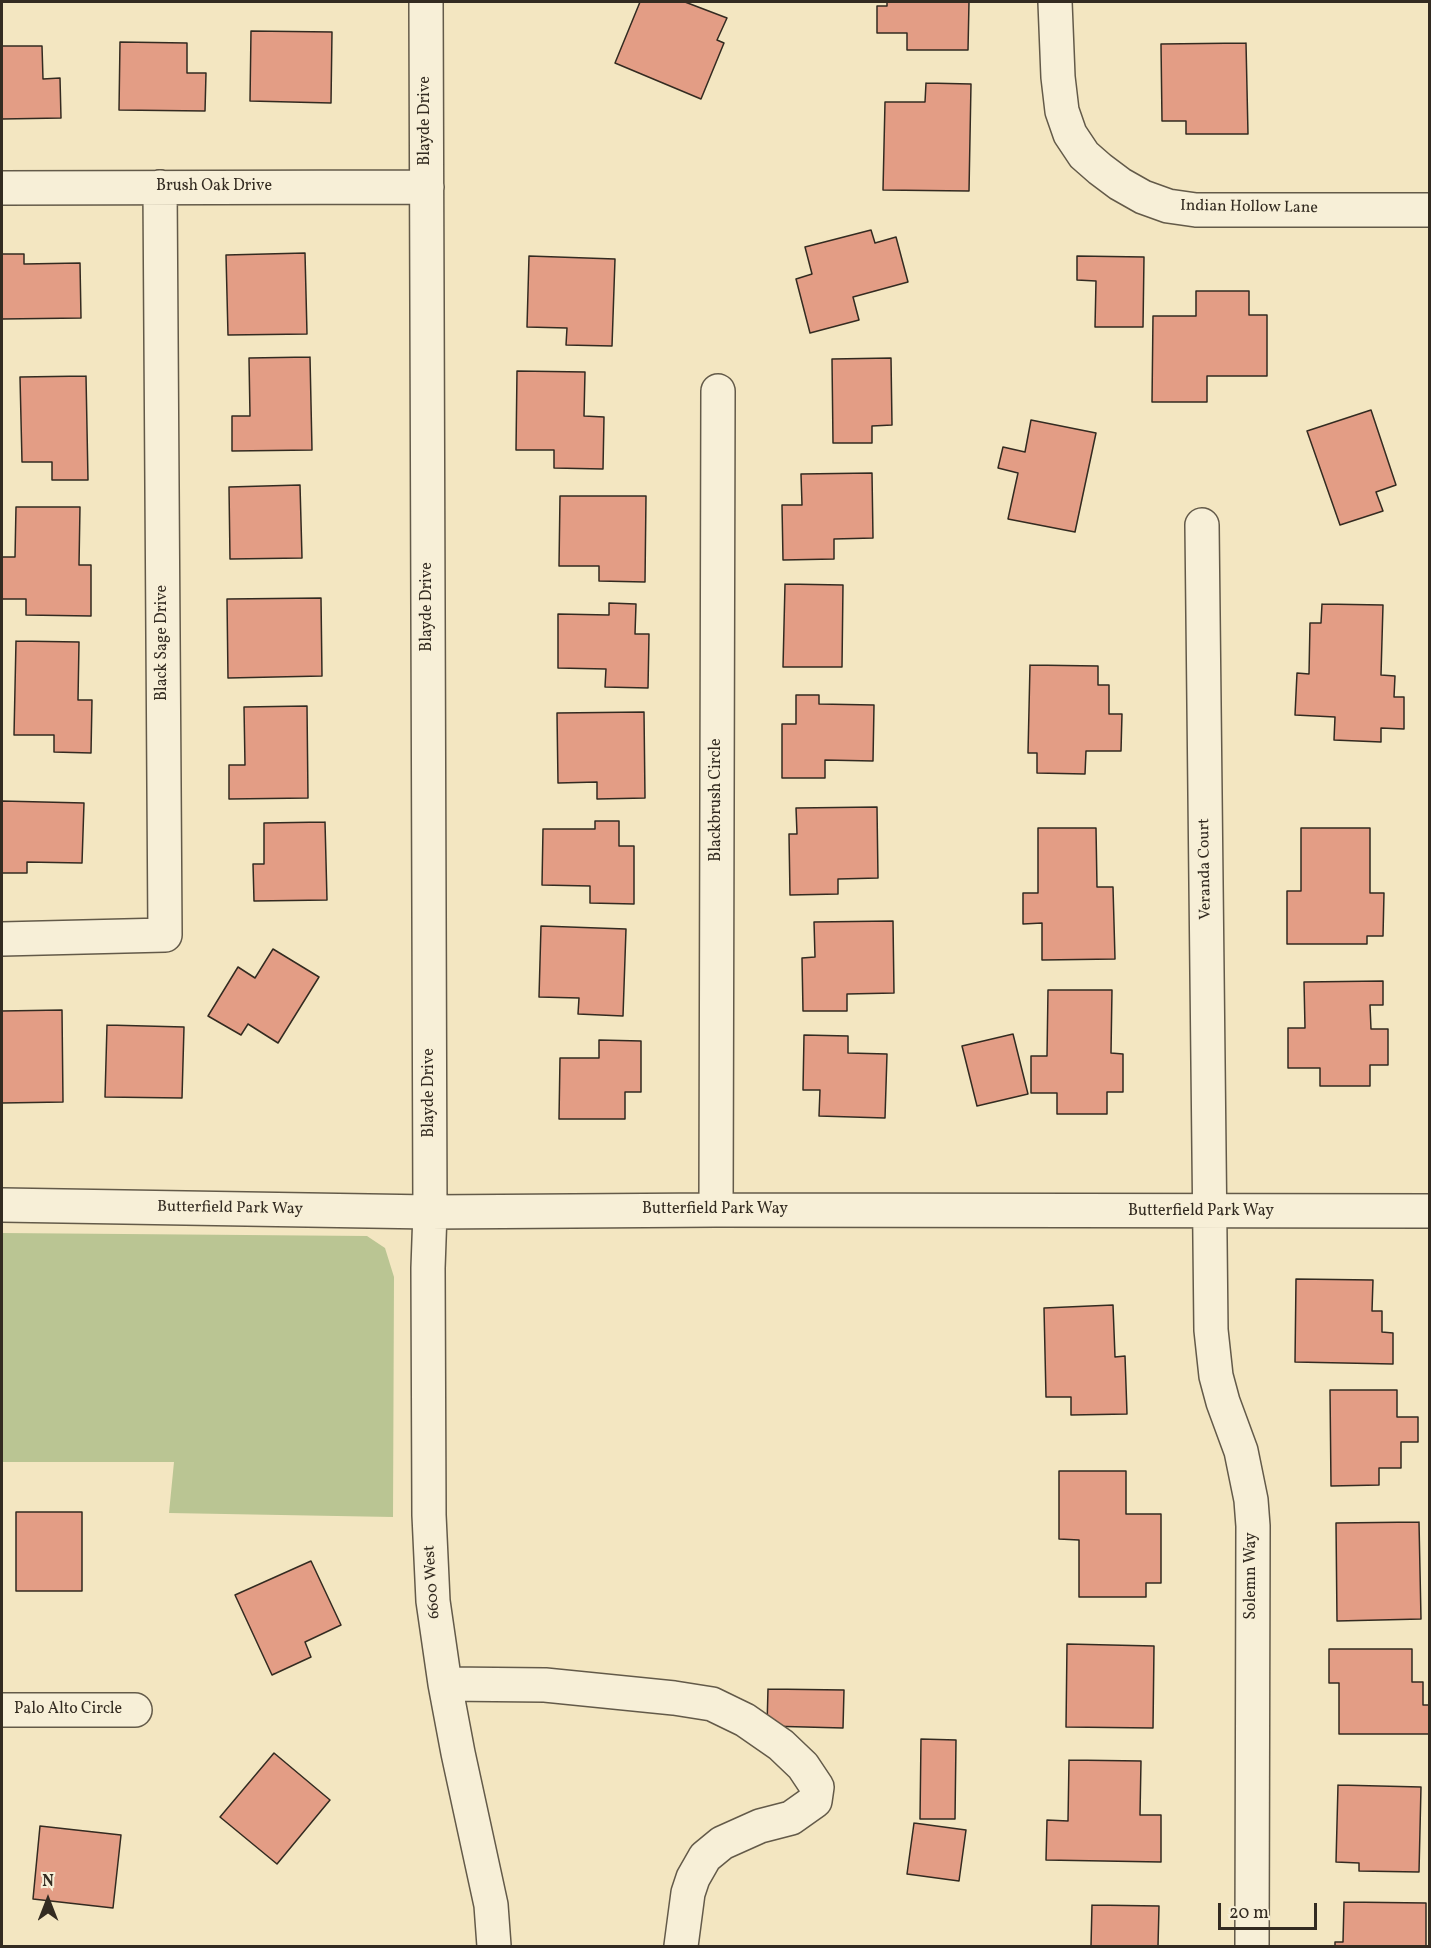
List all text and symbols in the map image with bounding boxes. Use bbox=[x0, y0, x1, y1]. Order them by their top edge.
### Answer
street label: Blayde Drive bbox=[416, 76, 436, 166]
street label: Brush Oak Drive bbox=[156, 177, 272, 197]
street label: Indian Hollow Lane bbox=[1180, 197, 1318, 219]
street label: Blayde Drive bbox=[418, 562, 438, 652]
street label: Black Sage Drive bbox=[153, 585, 173, 701]
street label: Blackbrush Circle bbox=[707, 738, 727, 862]
street label: Veranda Court bbox=[1196, 818, 1216, 920]
street label: Blayde Drive bbox=[420, 1048, 440, 1138]
street label: Butterfield Park Way bbox=[157, 1198, 303, 1220]
street label: Butterfield Park Way bbox=[642, 1200, 788, 1220]
street label: Butterfield Park Way bbox=[1128, 1202, 1274, 1222]
street label: Solemn Way bbox=[1242, 1532, 1262, 1620]
street label: 6600 West bbox=[421, 1545, 445, 1619]
street label: Palo Alto Circle bbox=[14, 1700, 122, 1720]
north arrow bbox=[18, 1870, 78, 1930]
text: N bbox=[42, 1871, 54, 1893]
scale bar bbox=[1221, 1891, 1320, 1929]
text: 20 m bbox=[1229, 1901, 1269, 1926]

